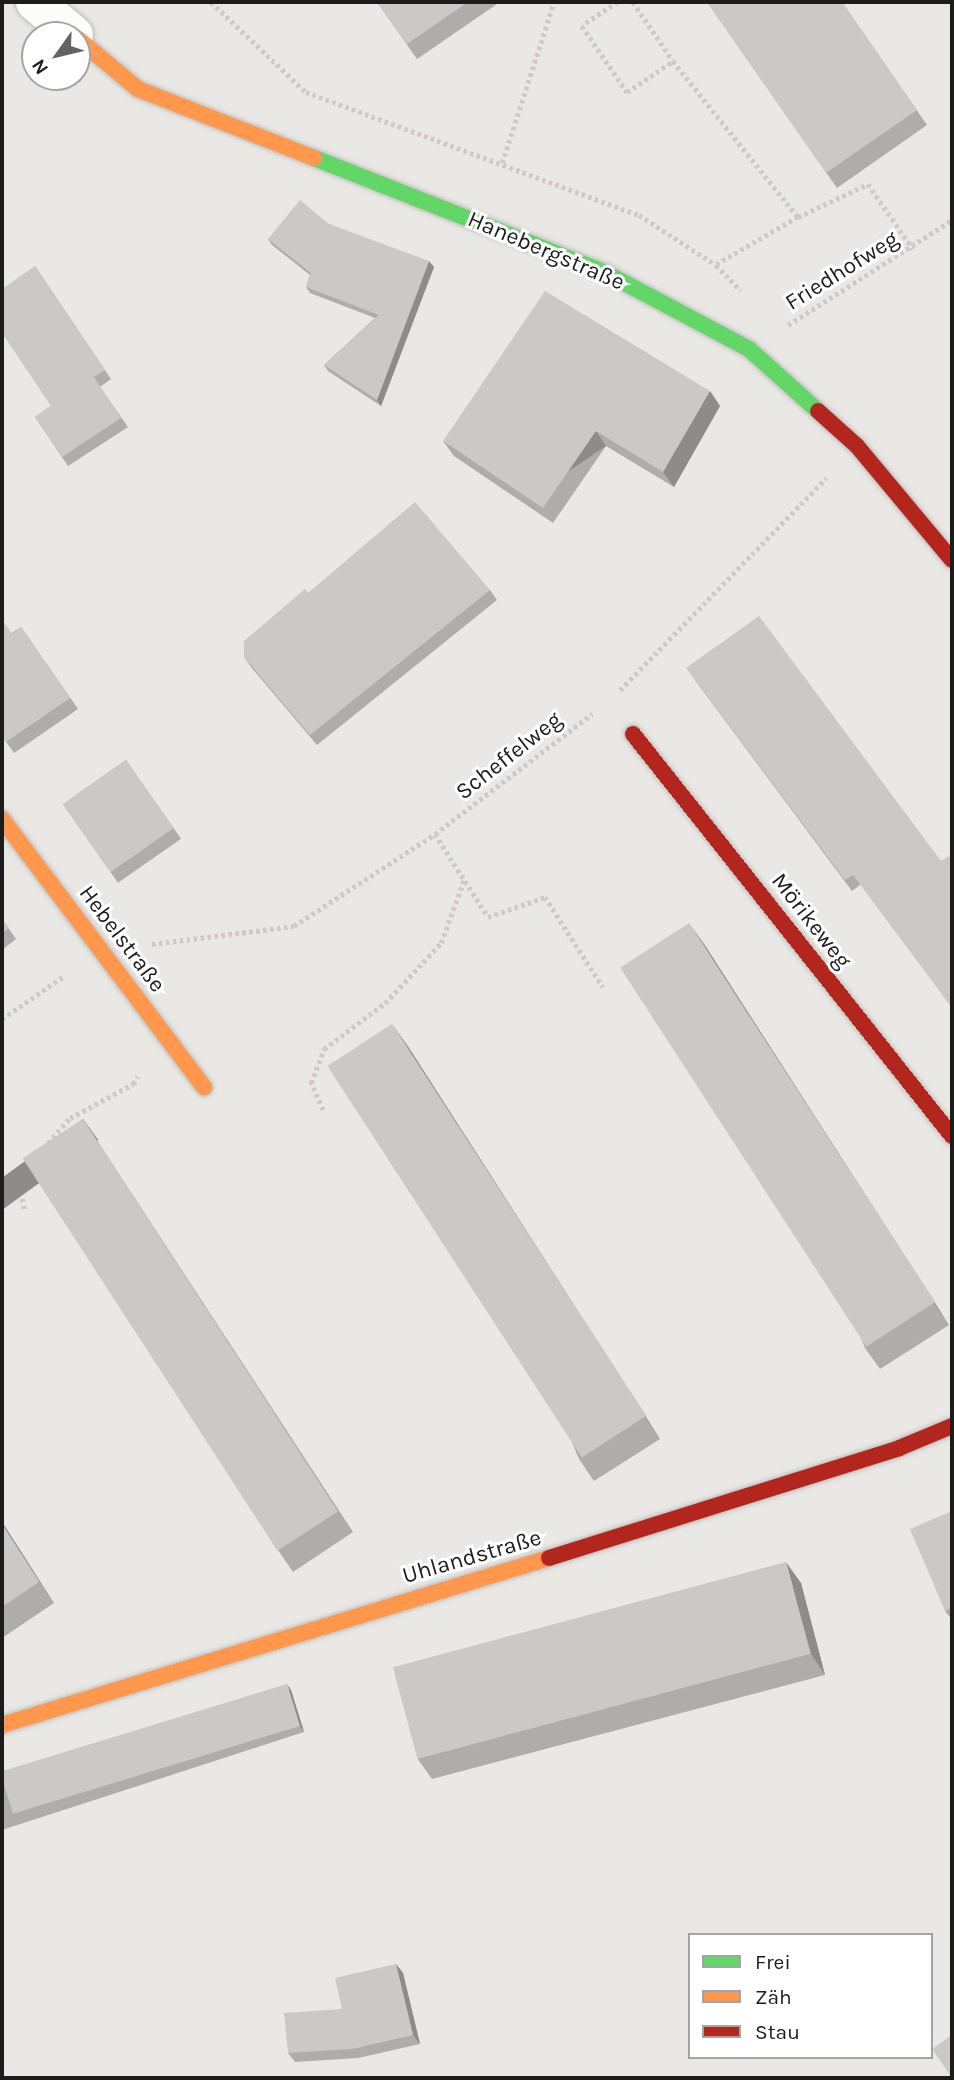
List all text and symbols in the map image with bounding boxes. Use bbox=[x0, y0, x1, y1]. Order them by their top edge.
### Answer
north arrow bbox=[21, 21, 91, 91]
text: N bbox=[27, 55, 53, 78]
street label: Hanebergstraße bbox=[463, 206, 629, 296]
street label: Friedhofweg bbox=[780, 225, 904, 317]
street label: Scheffelweg bbox=[450, 706, 568, 806]
street label: Mörikeweg bbox=[765, 868, 857, 974]
street label: Hebelstraße bbox=[73, 880, 171, 998]
street label: Uhlandstraße bbox=[399, 1524, 545, 1590]
legend bbox=[688, 1933, 933, 2059]
text: Frei bbox=[755, 1950, 791, 1974]
text: Zäh bbox=[755, 1985, 792, 2009]
text: Stau bbox=[755, 2020, 800, 2044]

